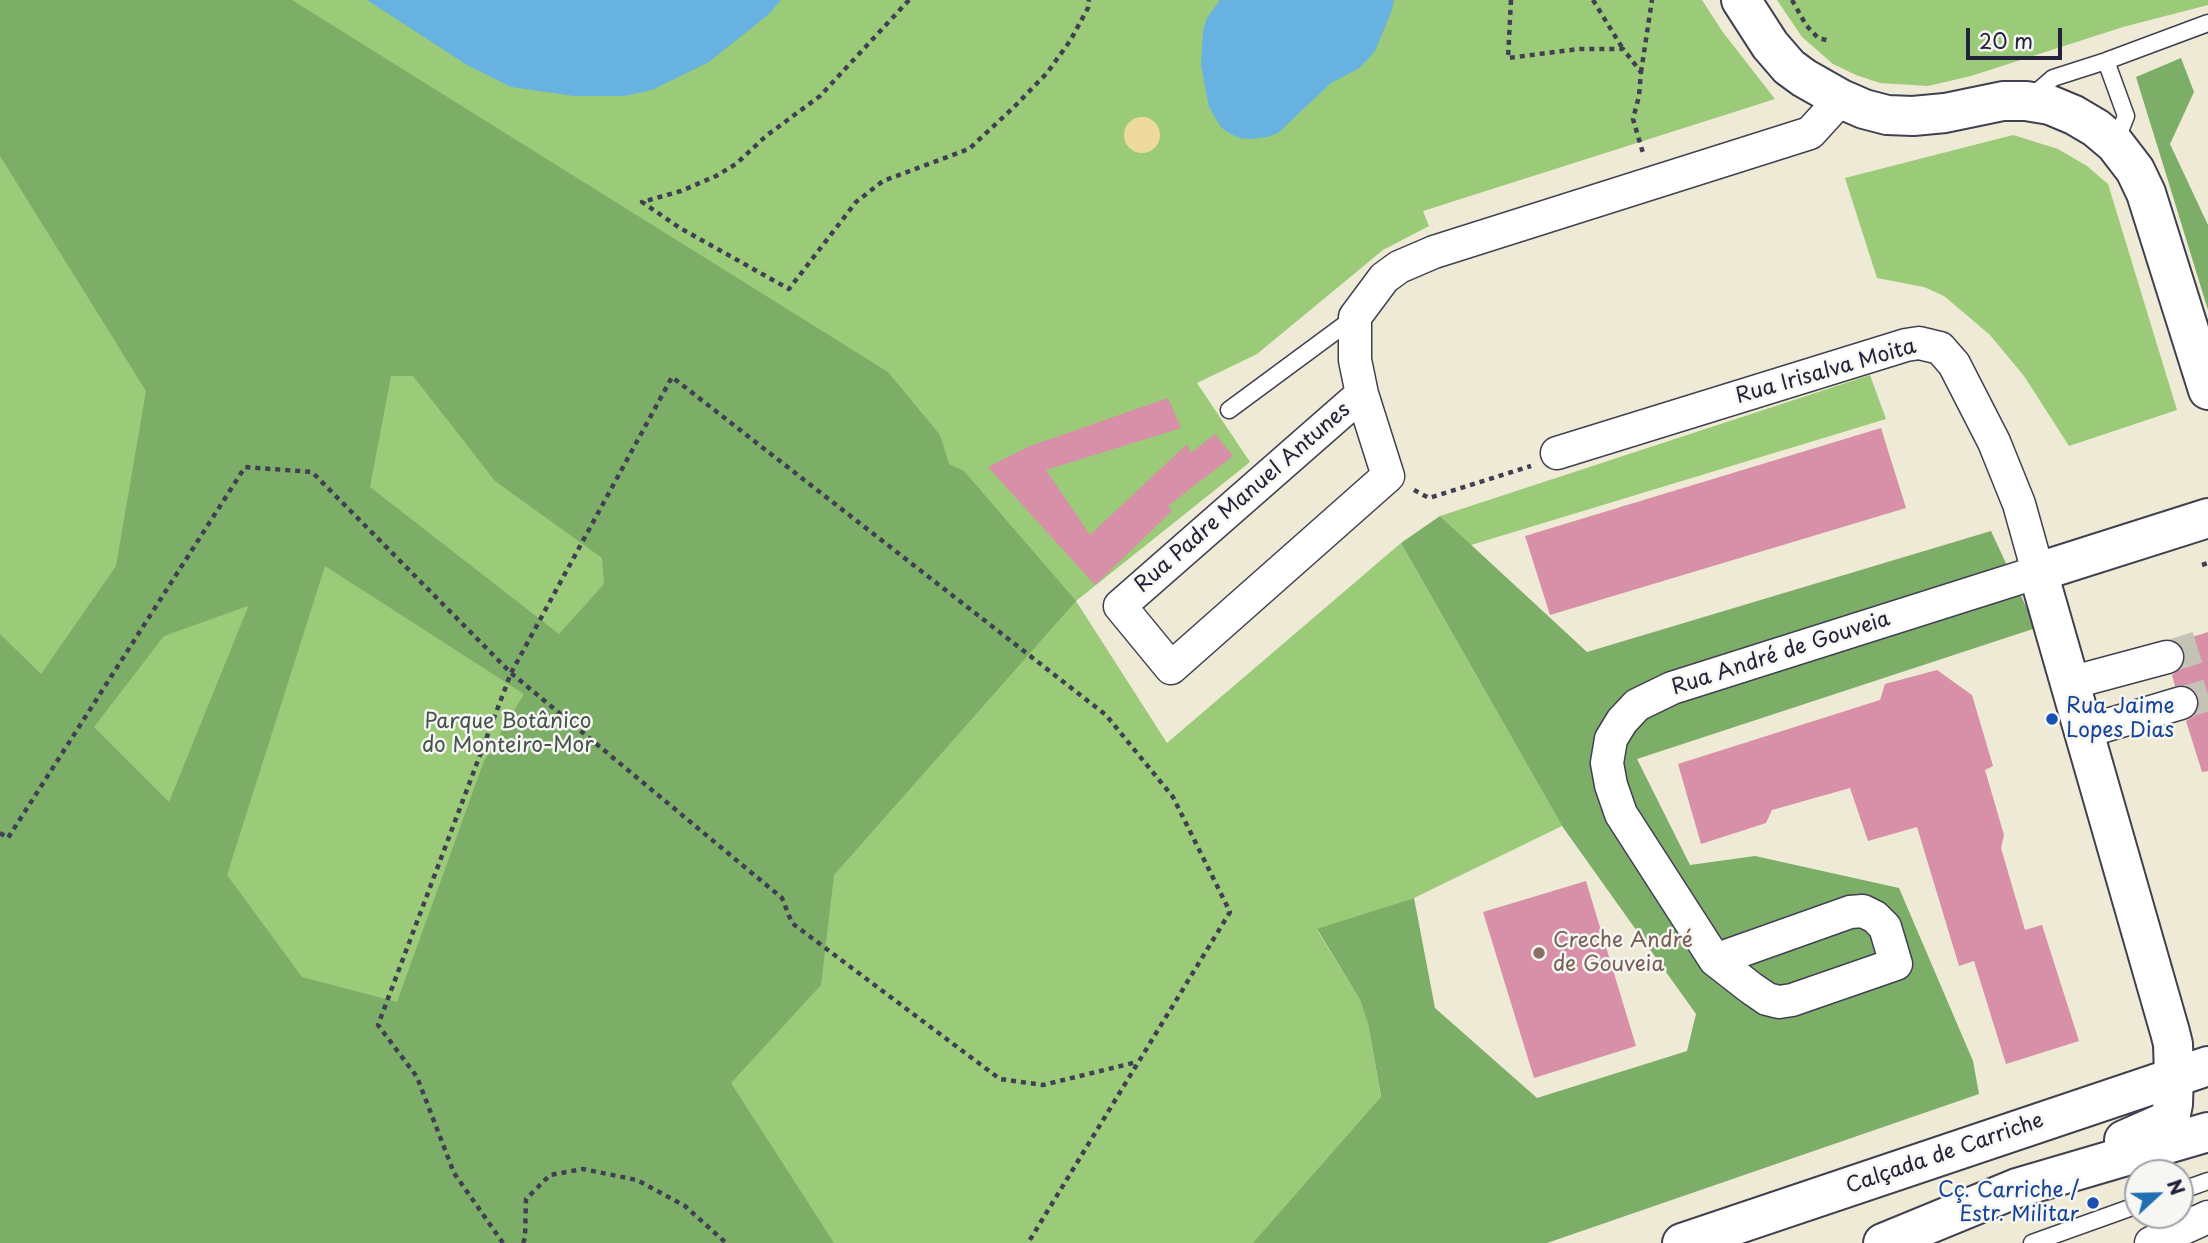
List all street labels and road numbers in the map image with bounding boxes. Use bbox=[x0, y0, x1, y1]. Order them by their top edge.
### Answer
street label: Rua Irisalva Moita bbox=[1733, 334, 1919, 410]
street label: Rua Padre Manuel Antunes bbox=[1130, 398, 1356, 598]
street label: Rua André de Gouveia bbox=[1669, 607, 1893, 701]
street label: Calçada de Carriche bbox=[1843, 1108, 2047, 1200]

